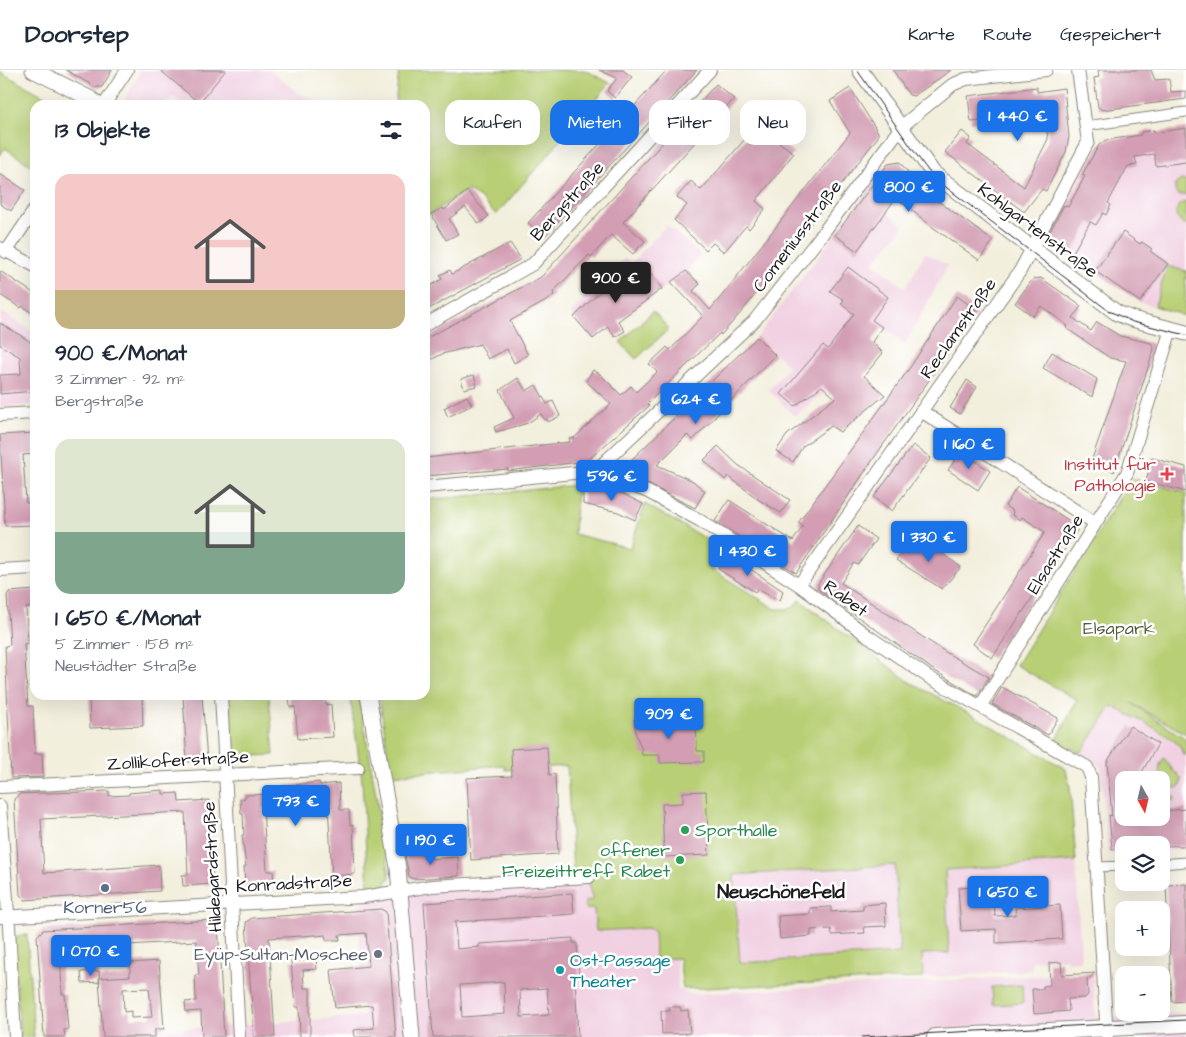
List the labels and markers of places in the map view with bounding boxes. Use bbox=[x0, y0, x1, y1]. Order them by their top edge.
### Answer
pin: 1 440 € bbox=[972, 100, 1064, 142]
pin: 800 € bbox=[874, 170, 944, 213]
pin: 900 € bbox=[581, 262, 651, 304]
pin: 624 € bbox=[661, 382, 731, 425]
pin: 1 160 € bbox=[923, 428, 1015, 470]
place label: Institut für Pathologie bbox=[1065, 452, 1156, 499]
pin: 596 € bbox=[577, 460, 647, 502]
marker: Institut für Pathologie bbox=[1160, 467, 1174, 481]
pin: 1 330 € bbox=[883, 520, 975, 563]
pin: 1 430 € bbox=[702, 534, 794, 577]
pin: 909 € bbox=[634, 698, 704, 740]
pin: 793 € bbox=[261, 784, 331, 827]
place label: Sporthalle bbox=[695, 818, 778, 843]
pin: 1 190 € bbox=[385, 824, 477, 866]
marker: Sporthalle bbox=[679, 824, 691, 836]
place label: offener Freizeittreff Rabet bbox=[502, 838, 671, 884]
marker: offener Freizeittreff Rabet bbox=[674, 854, 686, 866]
pin: 1 650 € bbox=[962, 876, 1054, 918]
marker: Korner56 bbox=[99, 882, 111, 894]
place label: Korner56 bbox=[63, 895, 147, 920]
pin: 1 070 € bbox=[45, 934, 137, 977]
place label: Eyüp-Sultan-Moschee bbox=[194, 942, 368, 968]
marker: Eyüp-Sultan-Moschee bbox=[372, 948, 384, 960]
place label: Ost-Passage Theater bbox=[570, 948, 671, 994]
marker: Ost-Passage Theater bbox=[554, 964, 566, 976]

